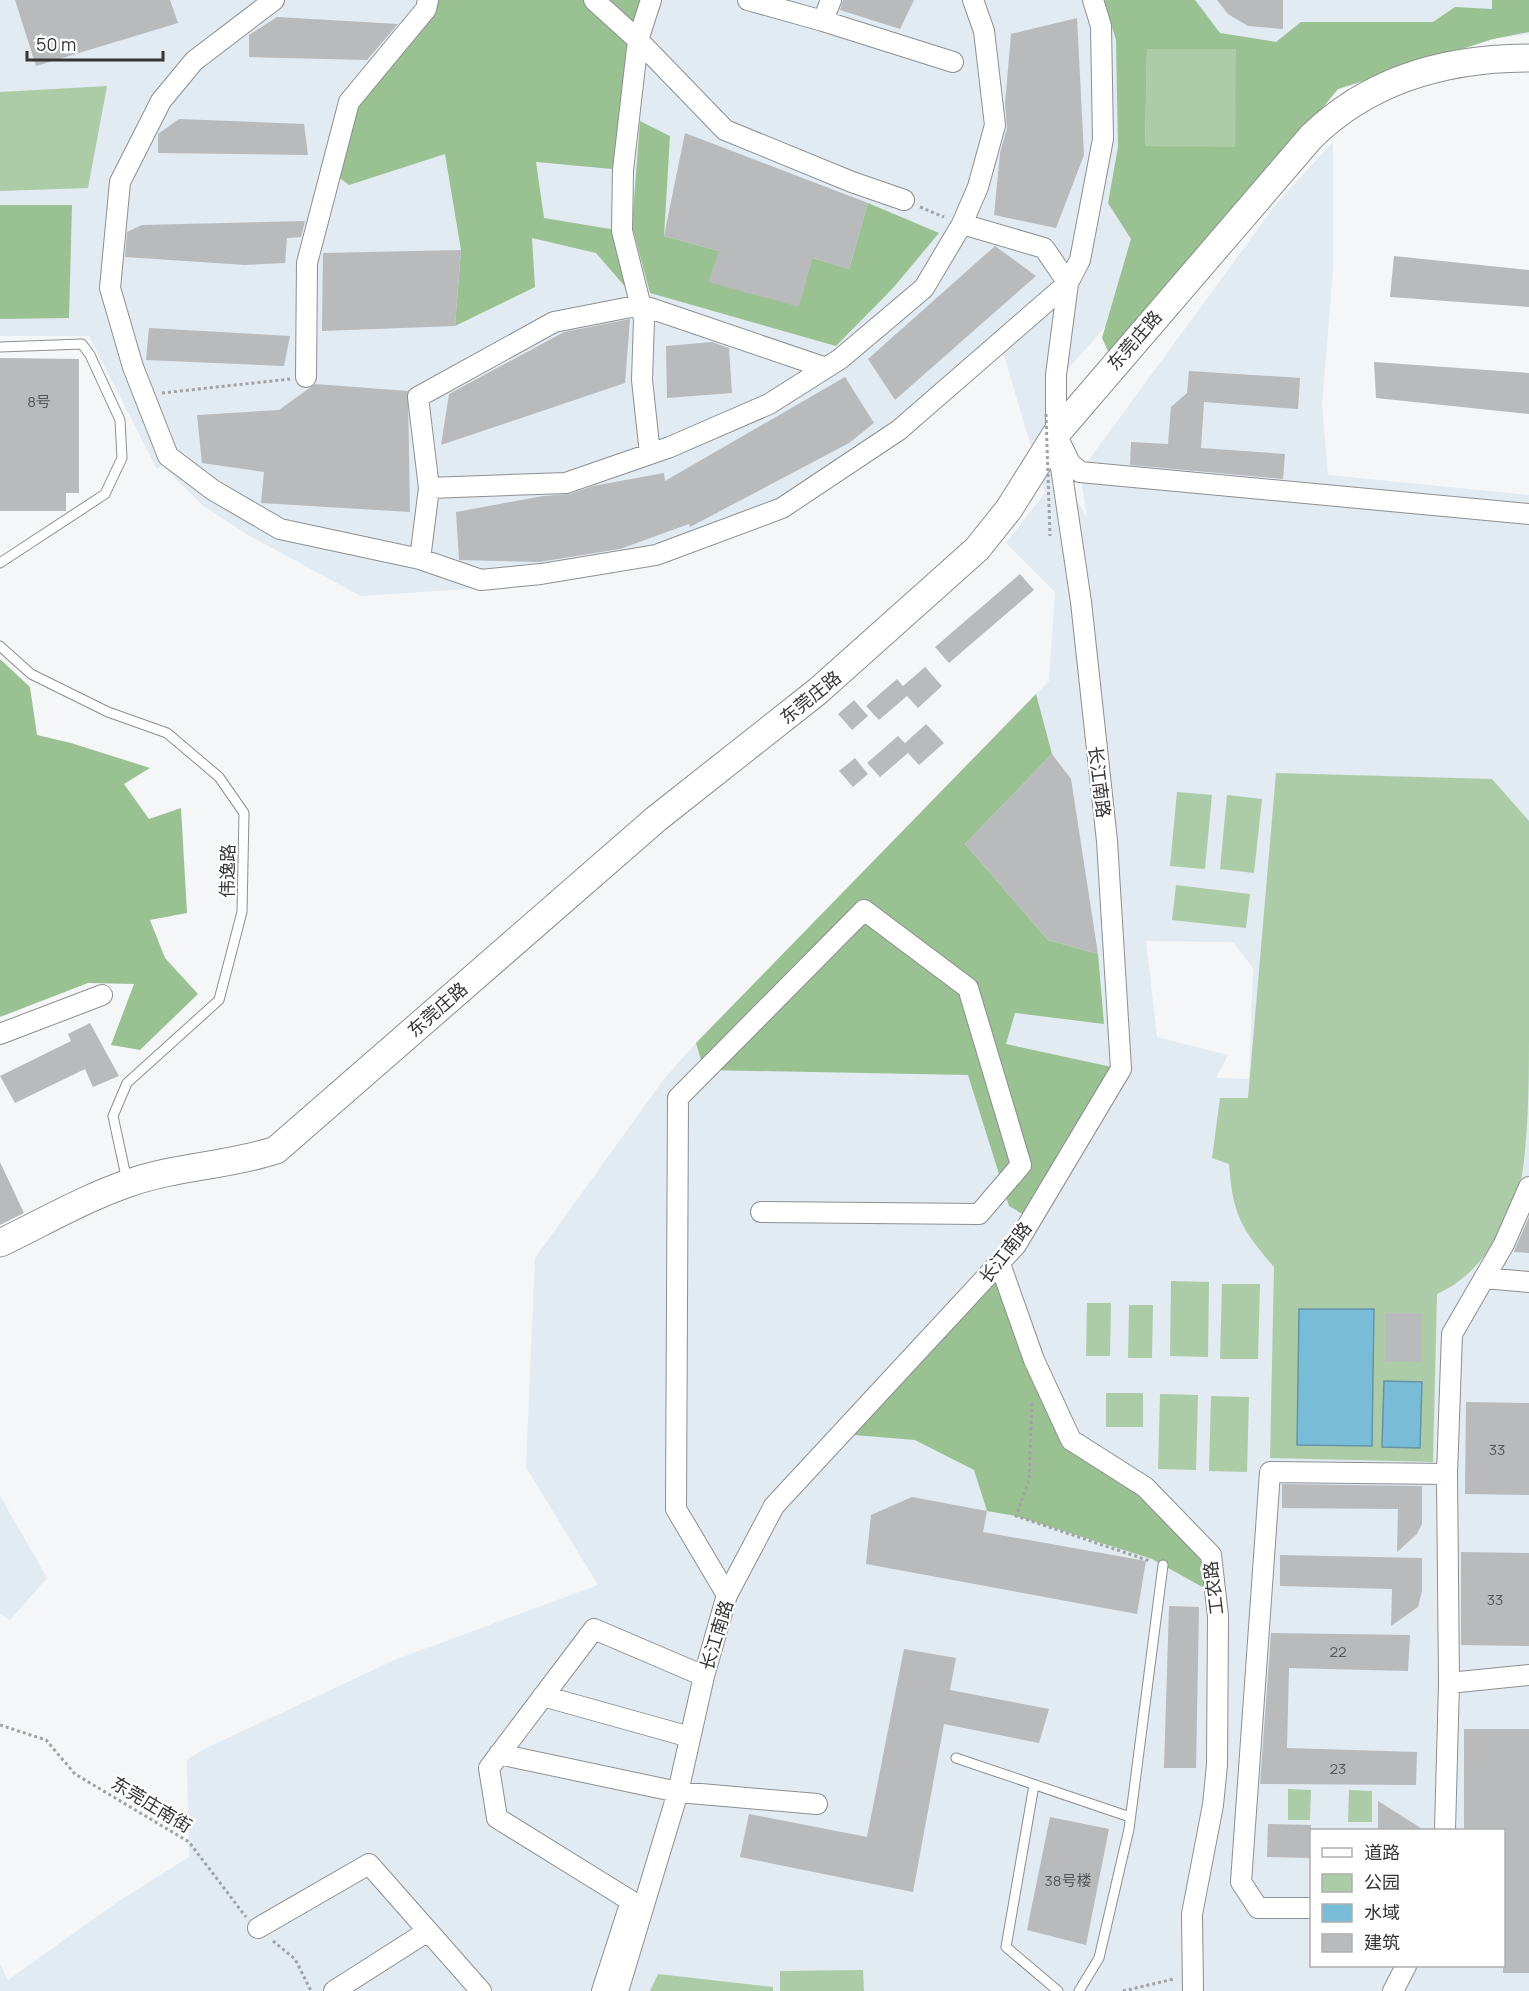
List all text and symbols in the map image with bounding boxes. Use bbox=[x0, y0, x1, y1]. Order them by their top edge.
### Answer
scale bar bbox=[27, 24, 164, 62]
text: 50 m bbox=[36, 32, 76, 56]
street label: 东莞庄路 bbox=[1101, 305, 1167, 375]
house number: 8号 bbox=[27, 391, 51, 412]
street label: 东莞庄路 bbox=[774, 665, 846, 729]
street label: 长江南路 bbox=[1084, 745, 1116, 819]
street label: 伟逸路 bbox=[215, 844, 239, 898]
street label: 东莞庄路 bbox=[402, 976, 472, 1042]
street label: 长江南路 bbox=[973, 1216, 1037, 1288]
house number: 33 bbox=[1489, 1439, 1505, 1460]
street label: 工农路 bbox=[1198, 1560, 1228, 1616]
house number: 33 bbox=[1487, 1589, 1503, 1610]
street label: 长江南路 bbox=[694, 1597, 738, 1673]
house number: 22 bbox=[1329, 1641, 1347, 1662]
house number: 23 bbox=[1330, 1758, 1346, 1779]
street label: 东莞庄南街 bbox=[107, 1771, 197, 1837]
legend bbox=[1310, 1829, 1505, 1967]
text: 道路 bbox=[1364, 1840, 1400, 1864]
house number: 38号楼 bbox=[1044, 1870, 1092, 1891]
text: 公园 bbox=[1364, 1870, 1400, 1894]
text: 水域 bbox=[1364, 1900, 1400, 1924]
text: 建筑 bbox=[1364, 1930, 1400, 1954]

